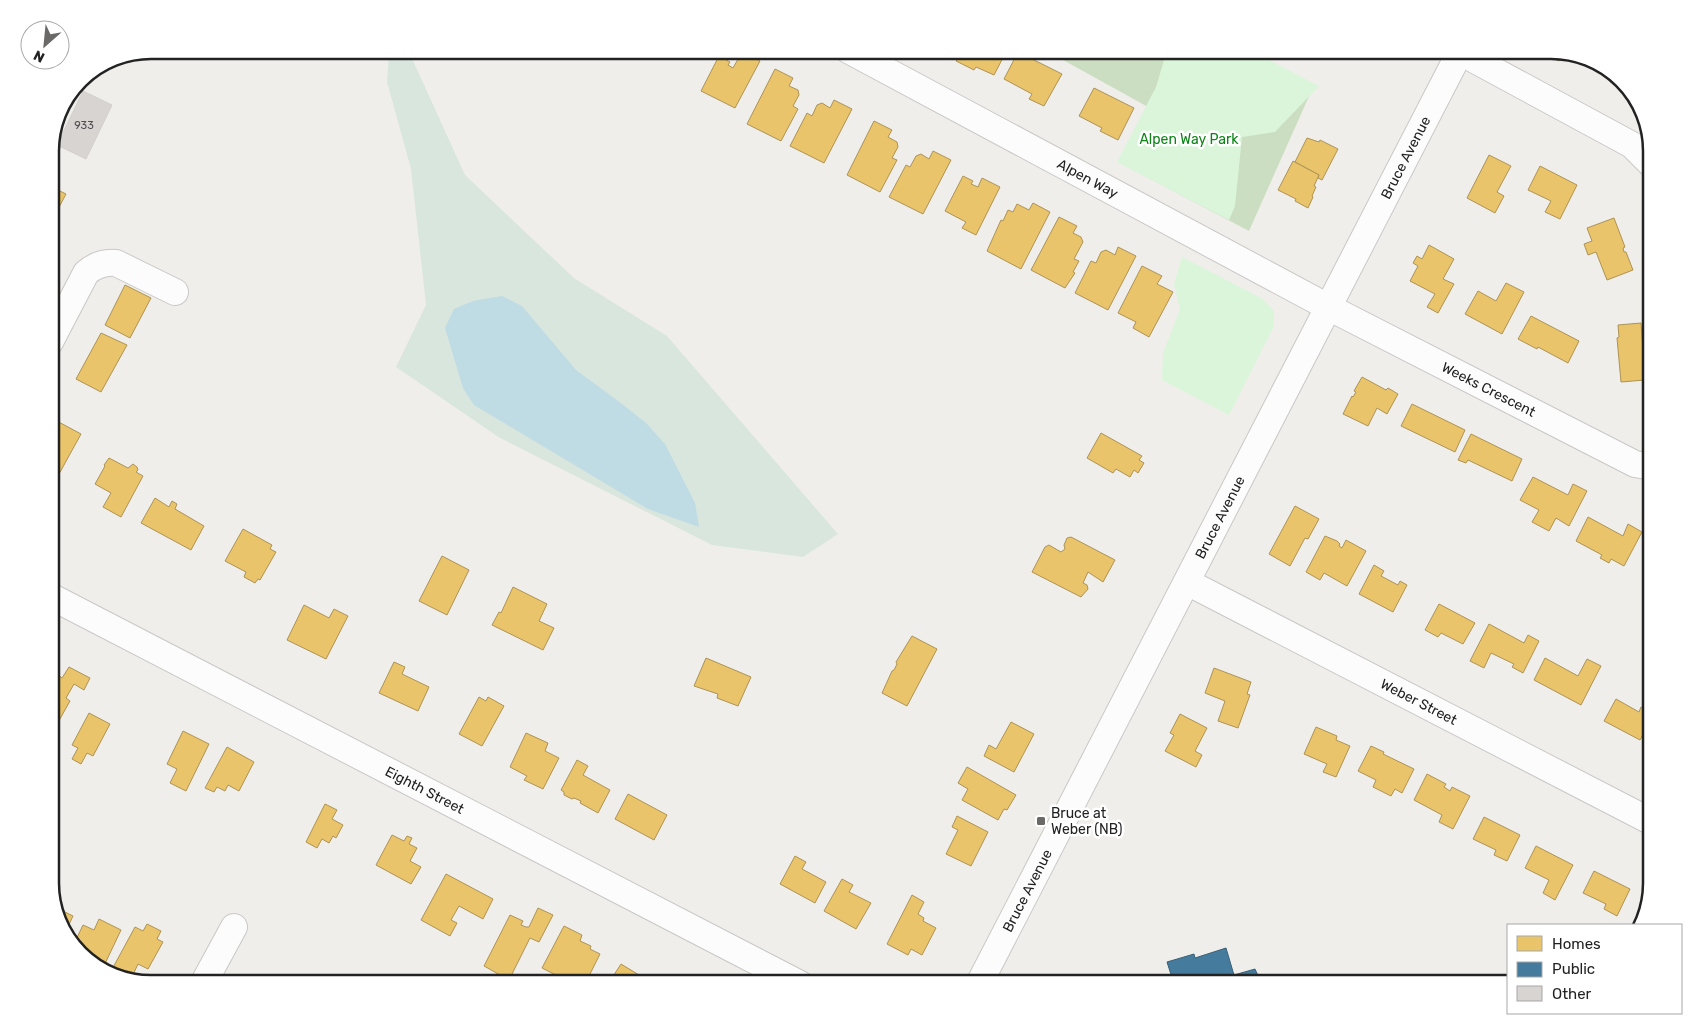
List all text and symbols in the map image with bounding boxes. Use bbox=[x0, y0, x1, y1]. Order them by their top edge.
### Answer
north arrow bbox=[20, 20, 70, 70]
text: N bbox=[31, 46, 48, 66]
street label: Bruce Avenue bbox=[1378, 113, 1434, 202]
house number: 933 bbox=[74, 119, 94, 132]
park label: Alpen Way Park bbox=[1139, 131, 1239, 148]
street label: Alpen Way bbox=[1054, 156, 1121, 202]
street label: Weeks Crescent bbox=[1439, 359, 1539, 421]
street label: Bruce Avenue bbox=[1192, 473, 1249, 562]
street label: Weber Street bbox=[1378, 675, 1460, 729]
street label: Eighth Street bbox=[382, 763, 467, 818]
place label: Bruce at Weber (NB) bbox=[1051, 805, 1123, 838]
marker: Bruce at Weber (NB) bbox=[1035, 815, 1047, 827]
street label: Bruce Avenue bbox=[999, 847, 1056, 935]
legend bbox=[1507, 924, 1682, 1014]
text: Homes bbox=[1552, 935, 1601, 953]
text: Public bbox=[1552, 960, 1595, 978]
text: Other bbox=[1552, 985, 1592, 1003]

